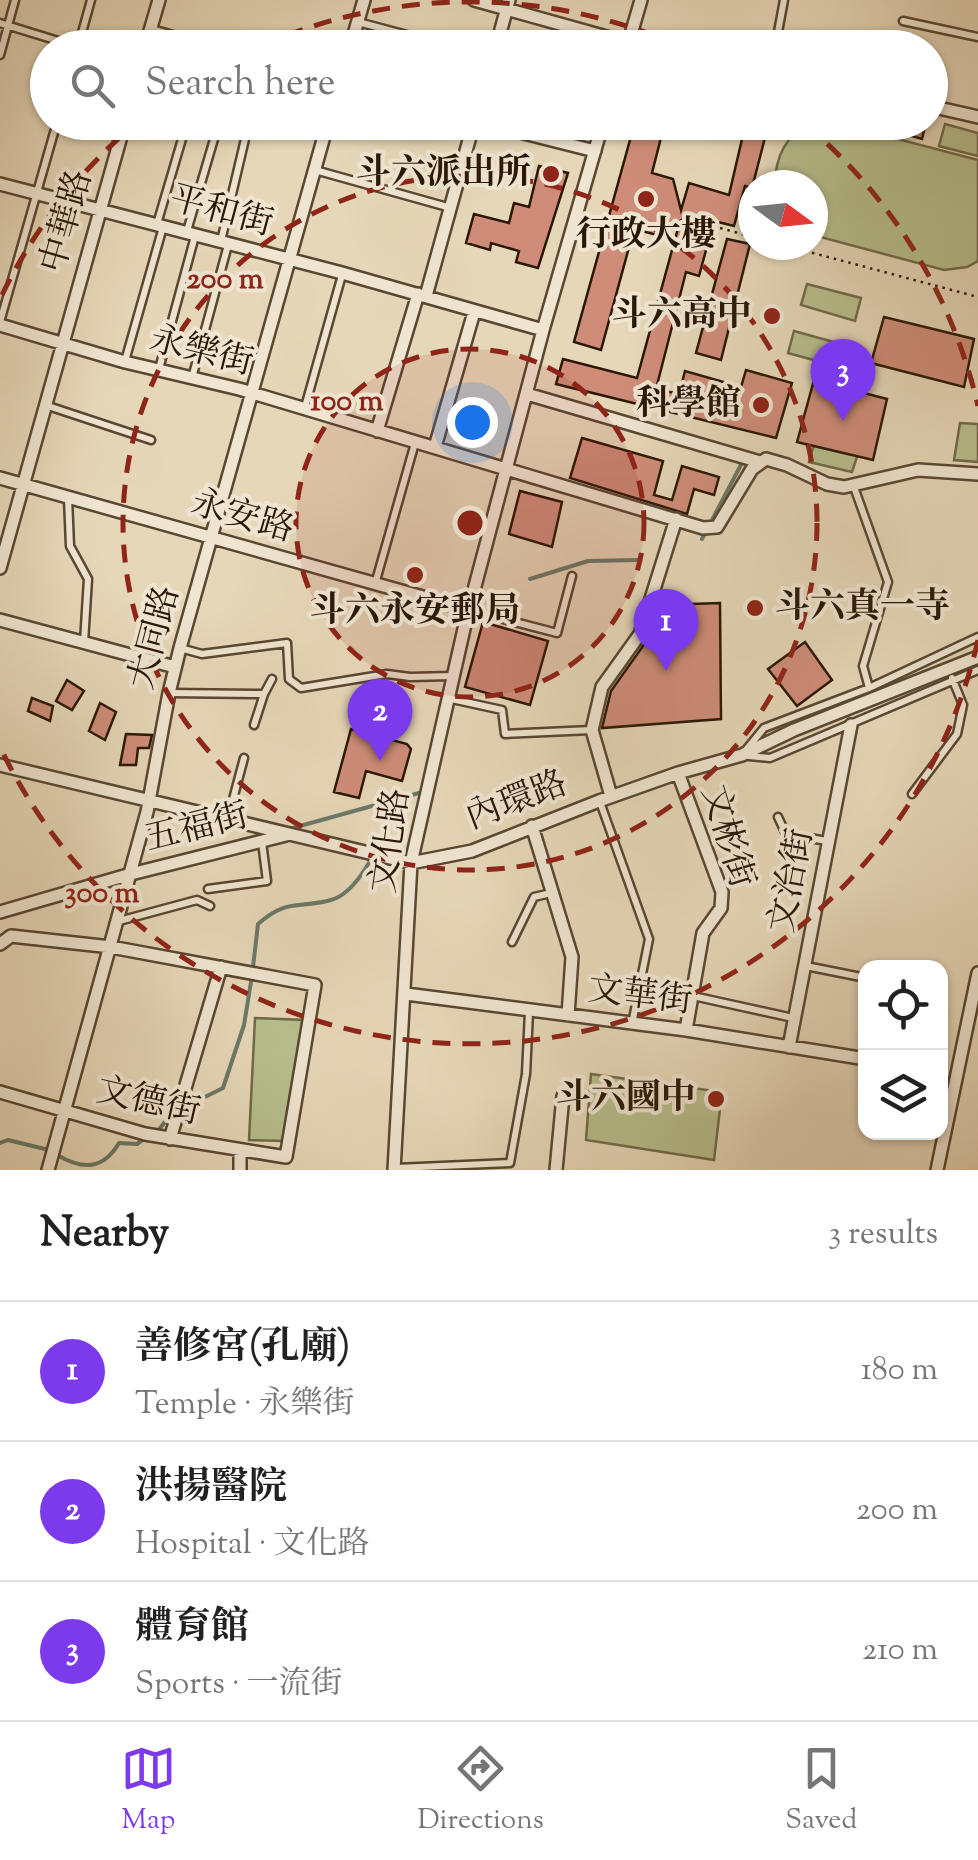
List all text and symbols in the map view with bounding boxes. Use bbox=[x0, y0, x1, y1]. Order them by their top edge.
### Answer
search box bbox=[30, 30, 948, 140]
icon: search bbox=[65, 58, 120, 113]
text: Search here bbox=[145, 58, 336, 112]
place label: 斗六派出所 bbox=[356, 149, 531, 200]
marker: 斗六派出所 bbox=[540, 163, 562, 185]
street label: 中華路 bbox=[29, 164, 107, 280]
north arrow bbox=[738, 170, 828, 260]
street label: 平和街 bbox=[164, 175, 278, 251]
marker: 行政大樓 bbox=[635, 188, 657, 210]
place label: 行政大樓 bbox=[576, 211, 716, 262]
text: 200 m bbox=[187, 259, 264, 302]
place label: 斗六高中 bbox=[612, 291, 752, 342]
marker: 斗六高中 bbox=[761, 305, 783, 327]
street label: 永樂街 bbox=[144, 316, 258, 390]
pin: 3 bbox=[810, 338, 876, 421]
place label: 科學館 bbox=[636, 380, 741, 431]
text: 100 m bbox=[311, 381, 384, 424]
marker: 科學館 bbox=[750, 394, 772, 416]
your location bbox=[447, 397, 498, 448]
street label: 永安路 bbox=[184, 479, 300, 557]
centre of rings bbox=[452, 505, 488, 541]
marker: 斗六永安郵局 bbox=[404, 564, 426, 586]
street label: 大同路 bbox=[118, 581, 194, 695]
place label: 斗六真一寺 bbox=[775, 583, 950, 634]
place label: 斗六永安郵局 bbox=[310, 587, 520, 638]
pin: 1 bbox=[634, 588, 698, 671]
marker: 斗六真一寺 bbox=[744, 597, 766, 619]
pin: 2 bbox=[348, 678, 412, 761]
street label: 內環路 bbox=[459, 759, 575, 845]
street label: 文彬街 bbox=[686, 779, 766, 895]
street label: 文化路 bbox=[359, 785, 425, 897]
street label: 五福街 bbox=[140, 792, 254, 866]
street label: 文治街 bbox=[758, 825, 828, 937]
text: 300 m bbox=[65, 873, 140, 916]
map controls bbox=[858, 960, 948, 1140]
button: locate bbox=[858, 960, 948, 1050]
street label: 文華街 bbox=[585, 965, 695, 1029]
button: layers bbox=[858, 1050, 948, 1140]
street label: 文德街 bbox=[91, 1066, 205, 1140]
place label: 斗六國中 bbox=[556, 1074, 696, 1125]
marker: 斗六國中 bbox=[705, 1088, 727, 1110]
text: Nearby bbox=[40, 1205, 169, 1265]
text: 3 results bbox=[828, 1212, 938, 1258]
text: 善修宮(孔廟) bbox=[135, 1322, 350, 1376]
text: 1 bbox=[67, 1348, 78, 1394]
text: 180 m bbox=[861, 1348, 938, 1394]
text: Temple · 永樂街 bbox=[135, 1382, 355, 1428]
text: 洪揚醫院 bbox=[135, 1462, 287, 1516]
text: 2 bbox=[65, 1488, 80, 1534]
text: 200 m bbox=[856, 1488, 938, 1534]
text: Hospital · 文化路 bbox=[135, 1522, 369, 1568]
text: 體育館 bbox=[135, 1602, 249, 1656]
text: 3 bbox=[66, 1628, 79, 1674]
text: 210 m bbox=[862, 1628, 938, 1674]
text: Sports · 一流街 bbox=[135, 1662, 343, 1708]
tab: Map bbox=[121, 1741, 176, 1841]
tab: Directions bbox=[417, 1741, 544, 1841]
tab: Saved bbox=[785, 1741, 857, 1841]

